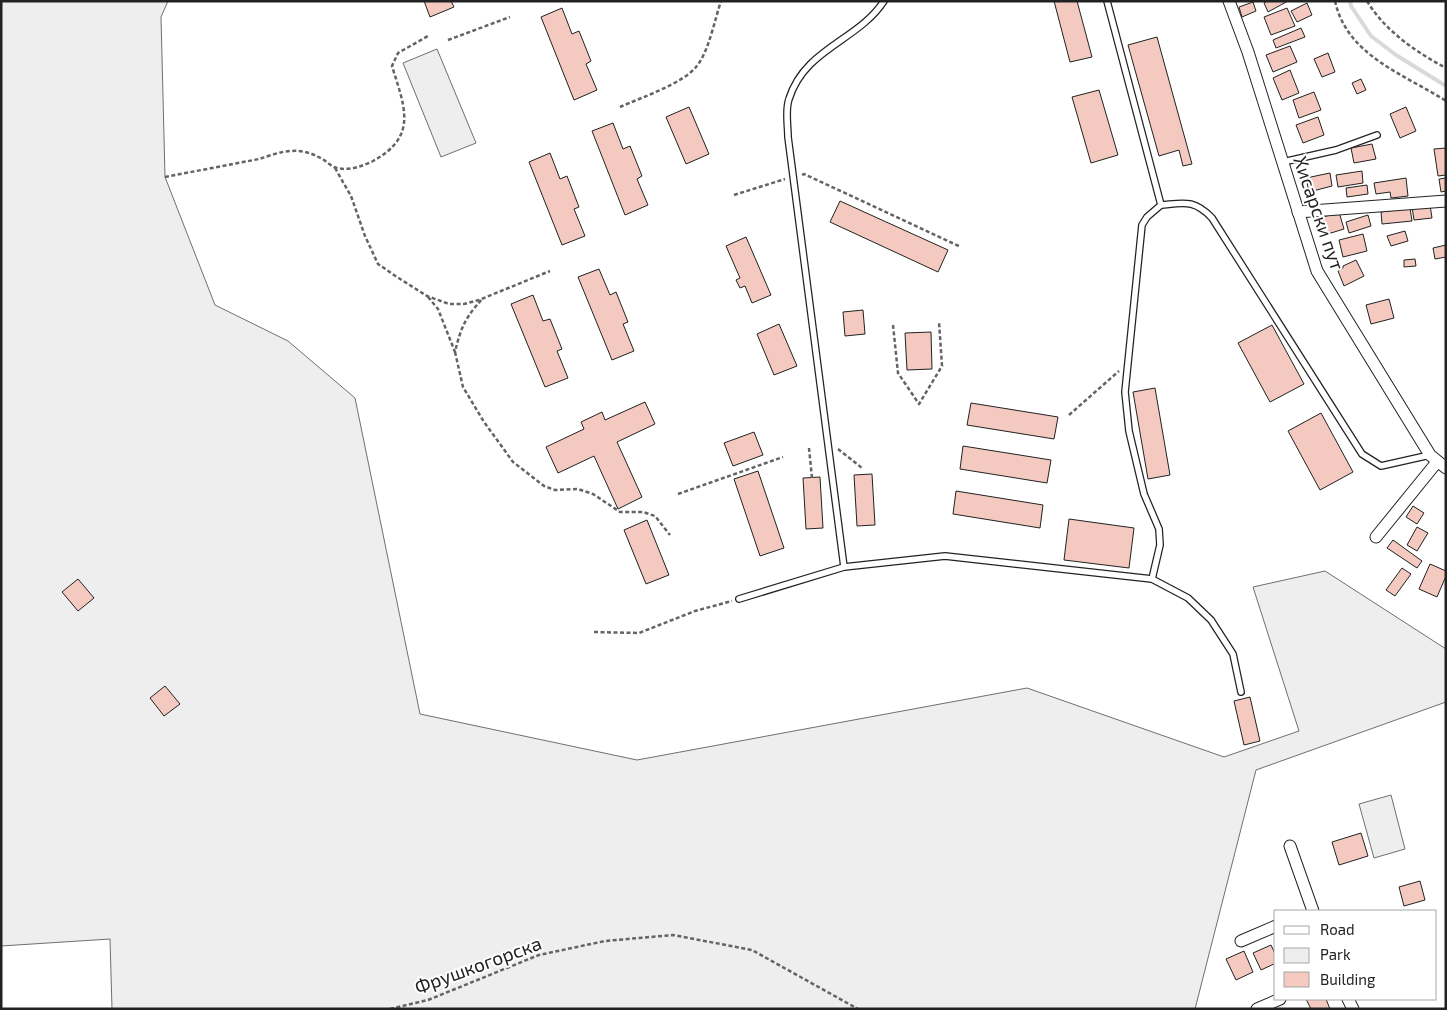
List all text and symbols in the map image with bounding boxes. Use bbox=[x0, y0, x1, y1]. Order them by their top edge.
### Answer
street label: Хисарски пут bbox=[1288, 153, 1350, 273]
legend bbox=[1274, 910, 1437, 1000]
text: Road bbox=[1320, 920, 1355, 938]
street label: Фрушкогорска bbox=[411, 931, 545, 999]
text: Park bbox=[1320, 945, 1351, 963]
text: Building bbox=[1320, 970, 1376, 988]

